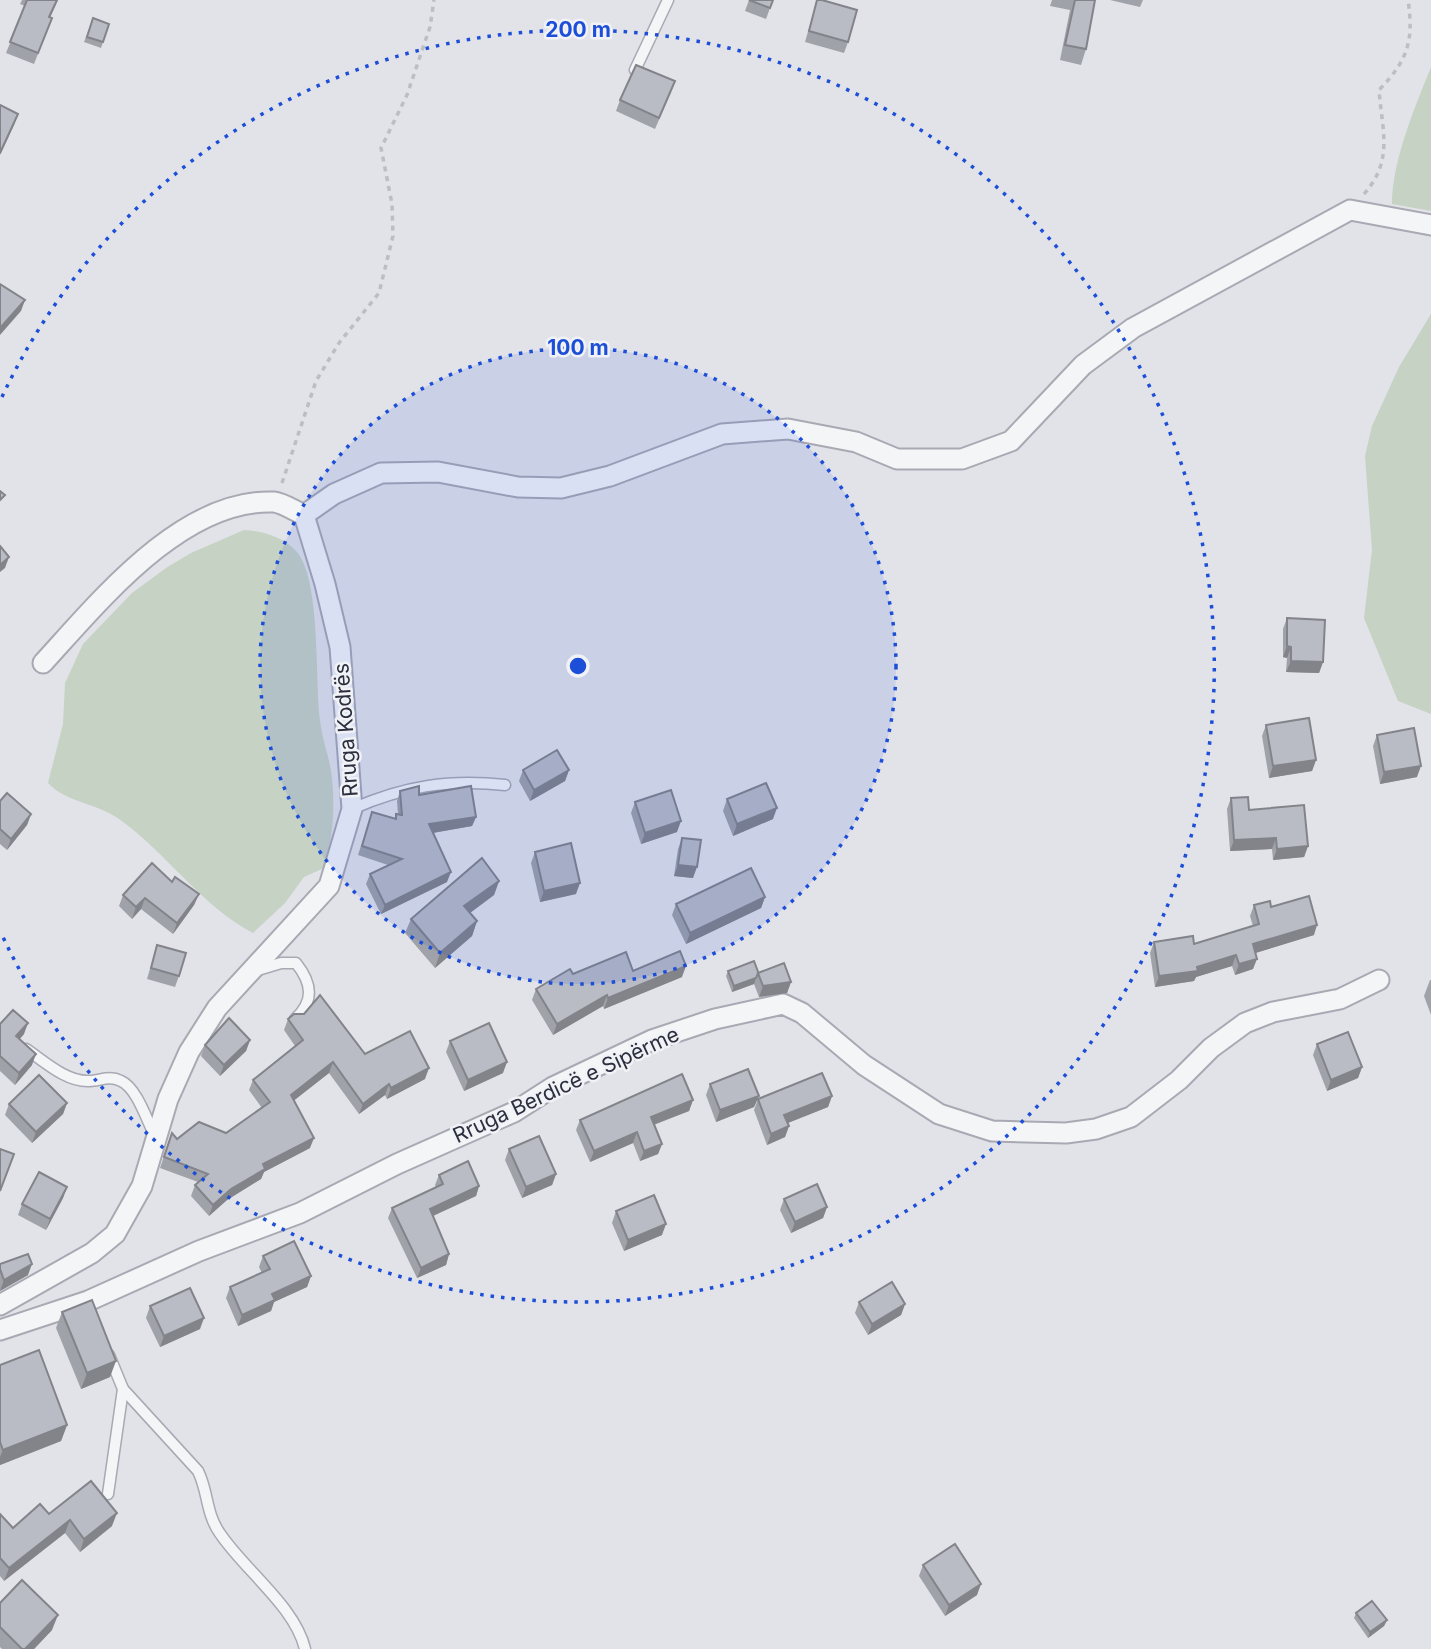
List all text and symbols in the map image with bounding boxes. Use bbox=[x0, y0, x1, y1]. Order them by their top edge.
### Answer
text: 200 m bbox=[545, 17, 611, 42]
text: 100 m bbox=[547, 335, 609, 360]
centre of rings bbox=[566, 654, 590, 678]
street label: Rruga Kodrës bbox=[328, 662, 363, 798]
street label: Rruga Berdicë e Sipërme bbox=[449, 1021, 683, 1148]

